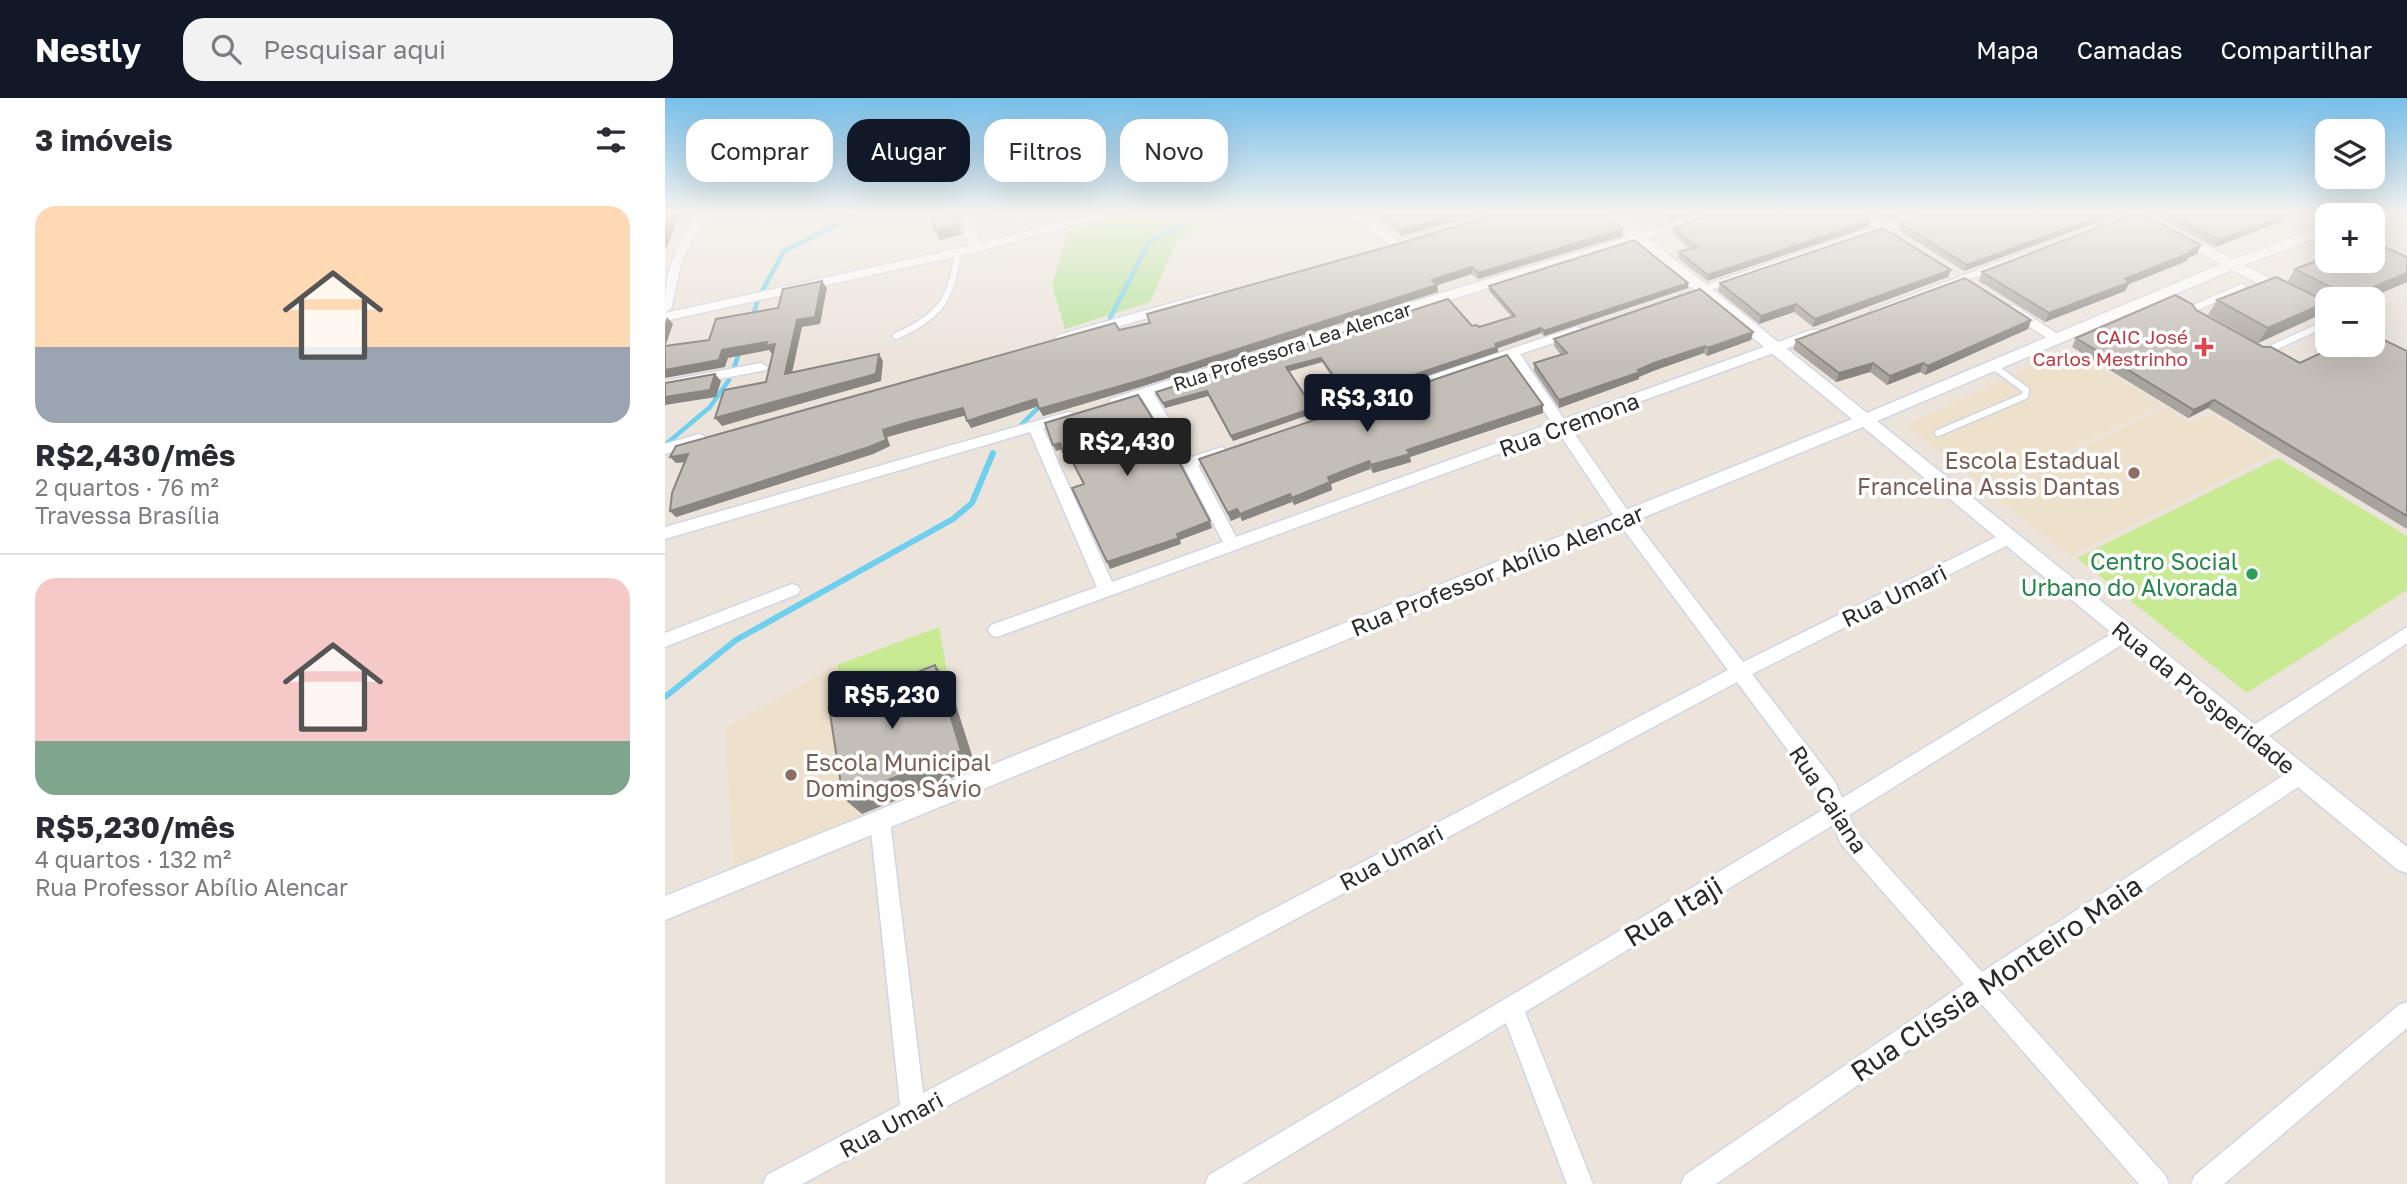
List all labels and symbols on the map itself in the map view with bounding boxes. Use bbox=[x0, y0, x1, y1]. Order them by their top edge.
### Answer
street label: Rua Professora Lea Alencar bbox=[1170, 296, 1415, 395]
place label: CAIC José Carlos Mestrinho bbox=[2033, 325, 2188, 370]
marker: CAIC José Carlos Mestrinho bbox=[2194, 337, 2214, 357]
pin: R$3,310 bbox=[1302, 374, 1432, 434]
street label: Rua Cremona bbox=[1495, 386, 1643, 462]
pin: R$2,430 bbox=[1062, 418, 1192, 478]
place label: Escola Estadual Francelina Assis Dantas bbox=[1857, 446, 2120, 500]
marker: Escola Estadual Francelina Assis Dantas bbox=[2126, 465, 2142, 481]
street label: Rua Professor Abílio Alencar bbox=[1347, 498, 1647, 642]
place label: Centro Social Urbano do Alvorada bbox=[2021, 547, 2238, 601]
street label: Rua Umari bbox=[1837, 558, 1951, 632]
marker: Centro Social Urbano do Alvorada bbox=[2244, 566, 2260, 582]
street label: Rua da Prosperidade bbox=[2107, 614, 2301, 780]
pin: R$5,230 bbox=[827, 672, 957, 731]
street label: Rua Caiana bbox=[1784, 740, 1874, 858]
place label: Escola Municipal Domingos Sávio bbox=[805, 748, 991, 802]
marker: Escola Municipal Domingos Sávio bbox=[783, 767, 799, 783]
street label: Rua Umari bbox=[1334, 818, 1448, 896]
street label: Rua Clíssia Monteiro Maia bbox=[1844, 868, 2148, 1088]
street label: Rua Itaji bbox=[1618, 869, 1728, 953]
street label: Rua Umari bbox=[834, 1085, 948, 1163]

